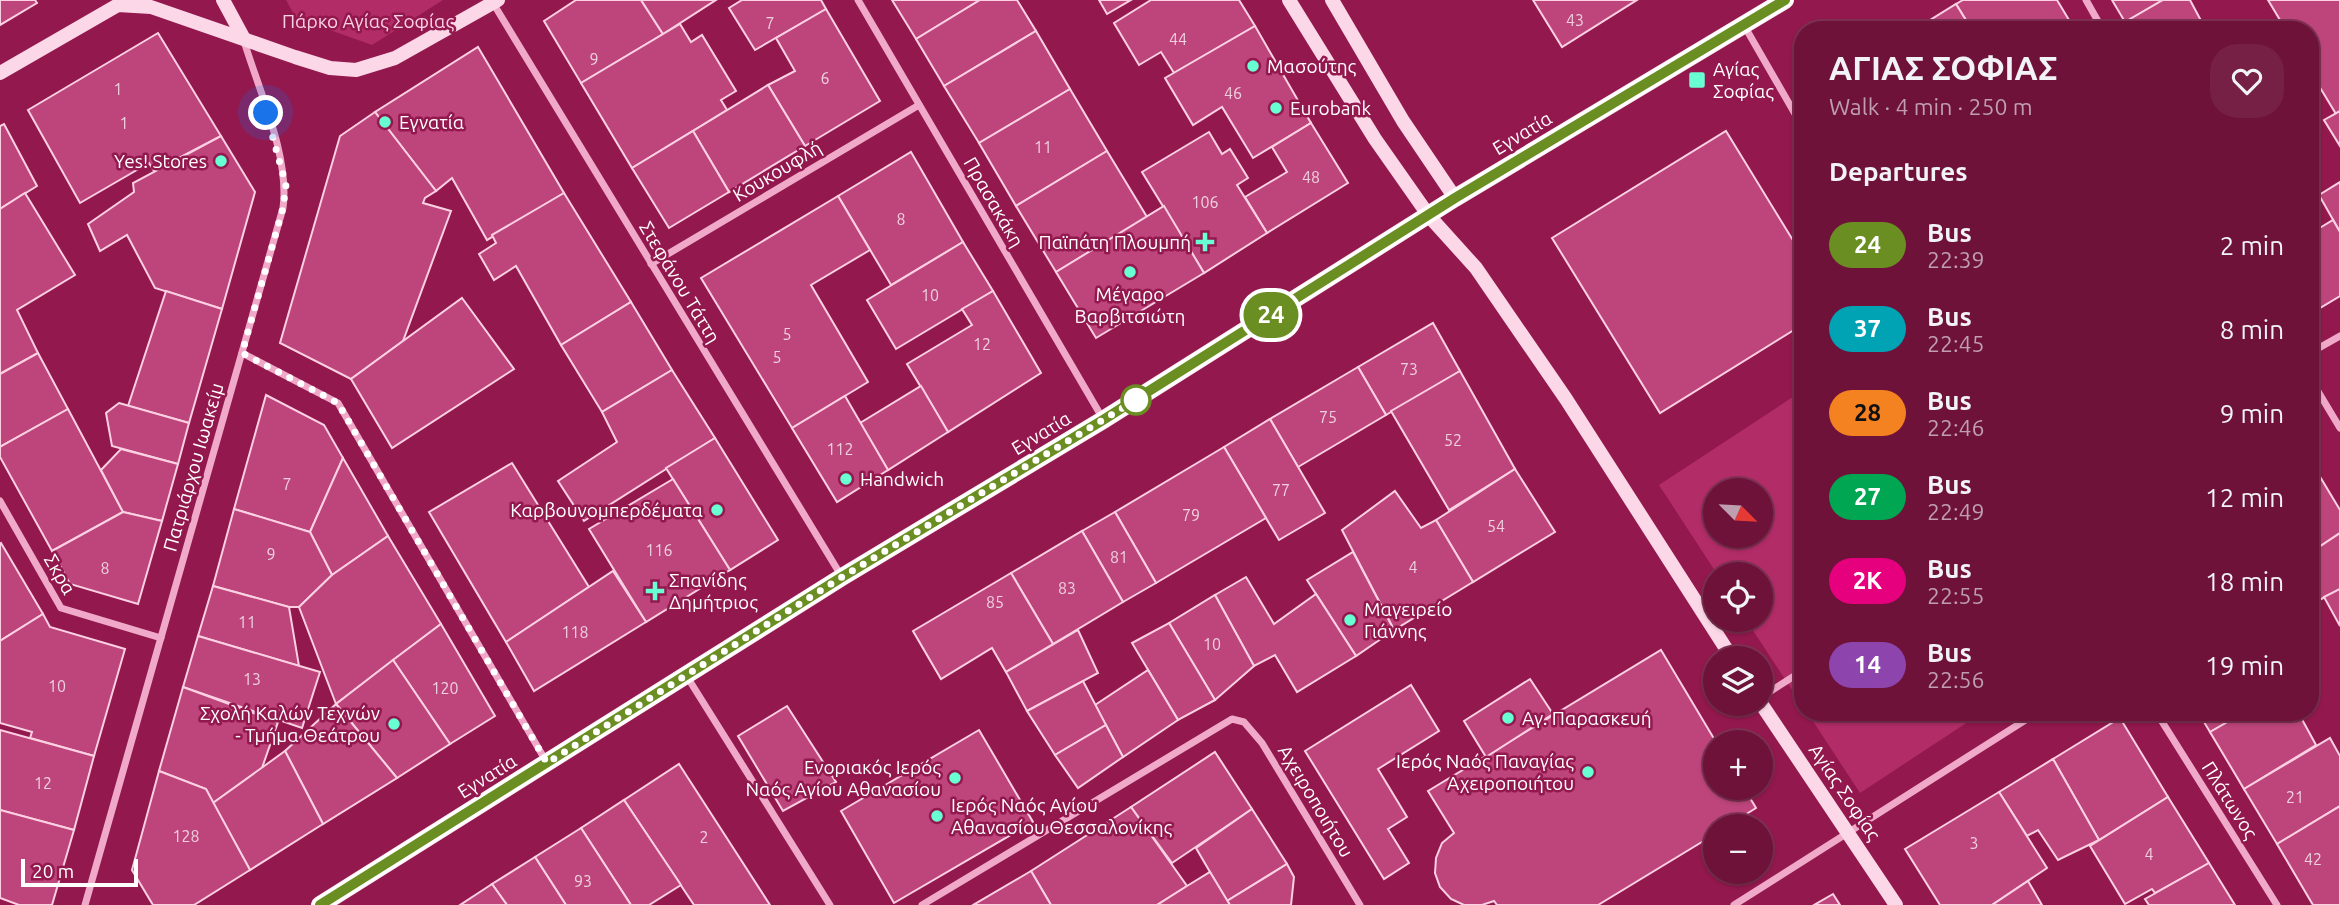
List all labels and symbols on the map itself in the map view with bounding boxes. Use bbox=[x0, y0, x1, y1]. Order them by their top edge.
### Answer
park label: Πάρκο Αγίας Σοφίας bbox=[282, 10, 454, 32]
house number: 43 bbox=[1566, 11, 1584, 29]
house number: 7 bbox=[765, 14, 775, 32]
house number: 44 bbox=[1169, 30, 1187, 48]
house number: 9 bbox=[589, 50, 599, 68]
place label: Μασούτης bbox=[1267, 55, 1357, 77]
marker: Μασούτης bbox=[1245, 58, 1261, 74]
place label: Αγίας Σοφίας bbox=[1713, 58, 1774, 102]
house number: 6 bbox=[820, 69, 830, 87]
marker: Αγίας Σοφίας bbox=[1687, 70, 1707, 90]
house number: 1 bbox=[113, 80, 123, 98]
house number: 46 bbox=[1224, 84, 1242, 102]
your location bbox=[248, 95, 283, 130]
place label: Eurobank bbox=[1290, 97, 1371, 119]
marker: Eurobank bbox=[1268, 100, 1284, 116]
street label: Εγνατία bbox=[1488, 107, 1556, 159]
place label: Εγνατία bbox=[399, 111, 464, 133]
house number: 1 bbox=[119, 114, 129, 132]
marker: Εγνατία bbox=[377, 114, 393, 130]
street label: Κουκουφλή bbox=[729, 136, 825, 206]
house number: 11 bbox=[1034, 138, 1052, 156]
place label: Yes! Stores bbox=[114, 150, 207, 172]
marker: Yes! Stores bbox=[213, 153, 229, 169]
street label: Πρασακάκη bbox=[959, 153, 1029, 251]
house number: 48 bbox=[1302, 168, 1320, 186]
house number: 106 bbox=[1191, 193, 1219, 211]
house number: 8 bbox=[896, 210, 906, 228]
street label: Στεφάνου Τάττη bbox=[635, 217, 725, 347]
place label: Παϊπάτη Πλουμπή bbox=[1039, 231, 1191, 253]
marker: Παϊπάτη Πλουμπή bbox=[1197, 234, 1213, 250]
marker: Μέγαρο Βαρβιτσιώτη bbox=[1122, 264, 1138, 280]
place label: Μέγαρο Βαρβιτσιώτη bbox=[1075, 283, 1185, 327]
house number: 10 bbox=[921, 286, 939, 304]
line badge: 24 bbox=[1240, 292, 1302, 338]
house number: 5 bbox=[782, 325, 792, 343]
house number: 12 bbox=[973, 335, 991, 353]
house number: 5 bbox=[772, 348, 782, 366]
house number: 73 bbox=[1400, 360, 1418, 378]
street label: Πατριάρχου Ιωακείμ bbox=[158, 380, 228, 554]
unlabelled marker bbox=[1121, 385, 1151, 415]
street label: Εγνατία bbox=[1007, 407, 1075, 459]
house number: 75 bbox=[1319, 408, 1337, 426]
house number: 52 bbox=[1444, 431, 1462, 449]
house number: 112 bbox=[826, 440, 854, 458]
place label: Handwich bbox=[860, 468, 944, 490]
marker: Handwich bbox=[838, 471, 854, 487]
house number: 7 bbox=[282, 475, 292, 493]
north arrow bbox=[1703, 478, 1773, 548]
house number: 77 bbox=[1272, 481, 1290, 499]
place label: Καρβουνομπερδέματα bbox=[510, 499, 703, 521]
marker: Καρβουνομπερδέματα bbox=[709, 502, 725, 518]
house number: 79 bbox=[1182, 506, 1200, 524]
house number: 54 bbox=[1487, 517, 1505, 535]
house number: 116 bbox=[645, 541, 673, 559]
house number: 9 bbox=[266, 545, 276, 563]
house number: 81 bbox=[1110, 548, 1128, 566]
street label: Σκρα bbox=[40, 550, 80, 598]
house number: 4 bbox=[1408, 558, 1418, 576]
house number: 8 bbox=[100, 559, 110, 577]
place label: Σπανίδης Δημήτριος bbox=[669, 569, 758, 613]
house number: 83 bbox=[1058, 579, 1076, 597]
marker: Σπανίδης Δημήτριος bbox=[647, 583, 663, 599]
house number: 85 bbox=[986, 593, 1004, 611]
place label: Μαγειρείο Γιάννης bbox=[1364, 598, 1452, 642]
marker: Μαγειρείο Γιάννης bbox=[1342, 612, 1358, 628]
house number: 11 bbox=[238, 613, 256, 631]
house number: 118 bbox=[561, 623, 589, 641]
house number: 10 bbox=[1203, 635, 1221, 653]
house number: 13 bbox=[243, 670, 261, 688]
house number: 10 bbox=[48, 677, 66, 695]
house number: 120 bbox=[431, 679, 459, 697]
place label: Σχολή Καλών Τεχνών - Τμήμα Θεάτρου bbox=[200, 702, 380, 746]
place label: Αγ. Παρασκευή bbox=[1522, 707, 1652, 729]
marker: Αγ. Παρασκευή bbox=[1500, 710, 1516, 726]
marker: Σχολή Καλών Τεχνών - Τμήμα Θεάτρου bbox=[386, 716, 402, 732]
street label: Αγίας Σοφίας bbox=[1805, 740, 1886, 845]
street label: Αχειροποιήτου bbox=[1274, 741, 1358, 861]
street label: Εγνατία bbox=[454, 749, 520, 803]
place label: Ιερός Ναός Παναγίας Αχειροποιήτου bbox=[1396, 750, 1574, 794]
place label: Ενοριακός Ιερός Ναός Αγίου Αθανασίου bbox=[746, 756, 941, 800]
street label: Πλάτωνος bbox=[2198, 757, 2263, 843]
marker: Ιερός Ναός Παναγίας Αχειροποιήτου bbox=[1580, 764, 1596, 780]
marker: Ενοριακός Ιερός Ναός Αγίου Αθανασίου bbox=[947, 770, 963, 786]
house number: 12 bbox=[34, 774, 52, 792]
house number: 21 bbox=[2286, 788, 2304, 806]
place label: Ιερός Ναός Αγίου Αθανασίου Θεσσαλονίκης bbox=[951, 794, 1173, 838]
marker: Ιερός Ναός Αγίου Αθανασίου Θεσσαλονίκης bbox=[929, 808, 945, 824]
house number: 128 bbox=[172, 827, 200, 845]
house number: 2 bbox=[699, 828, 709, 846]
house number: 3 bbox=[1969, 834, 1979, 852]
house number: 4 bbox=[2144, 845, 2154, 863]
house number: 42 bbox=[2304, 850, 2322, 868]
scale bar bbox=[21, 856, 138, 888]
house number: 93 bbox=[574, 872, 592, 890]

